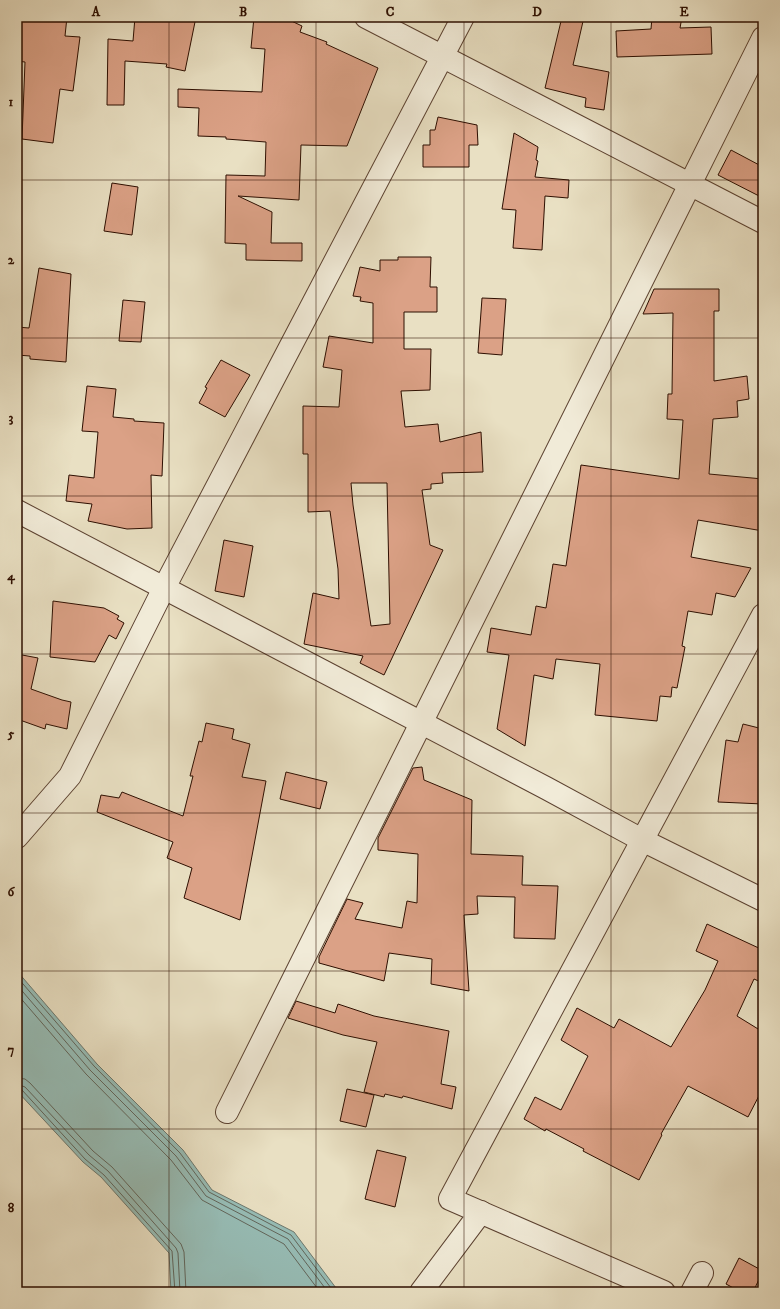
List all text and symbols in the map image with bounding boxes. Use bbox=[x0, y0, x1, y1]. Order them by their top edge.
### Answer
text: A bbox=[91, 4, 101, 20]
text: B bbox=[239, 4, 247, 20]
text: C bbox=[386, 4, 395, 20]
text: D bbox=[532, 4, 542, 20]
text: E bbox=[679, 4, 689, 20]
text: 1 bbox=[9, 94, 14, 110]
text: 2 bbox=[8, 252, 15, 268]
text: 3 bbox=[9, 410, 14, 426]
text: 4 bbox=[6, 568, 15, 585]
text: 5 bbox=[7, 726, 15, 742]
text: 6 bbox=[8, 884, 16, 900]
text: 7 bbox=[8, 1042, 15, 1058]
text: 8 bbox=[8, 1200, 15, 1216]

